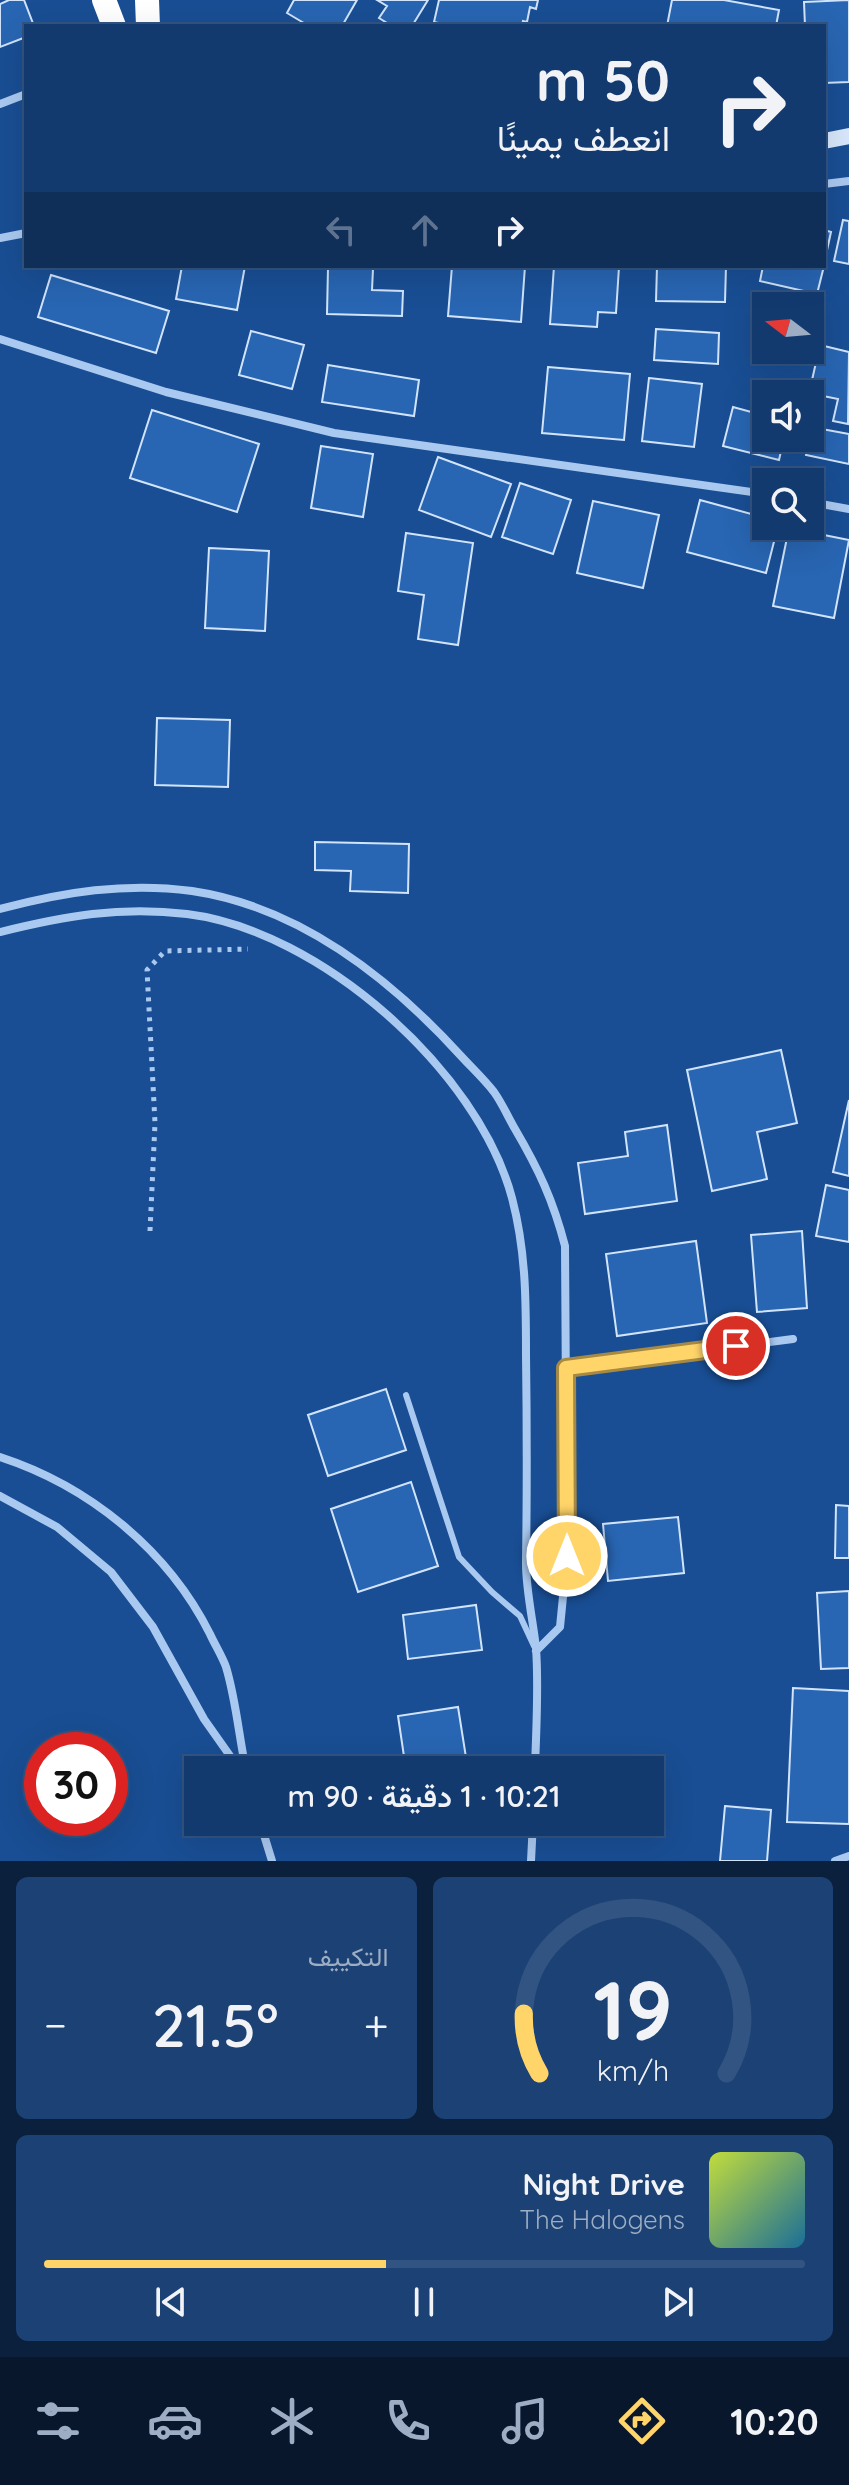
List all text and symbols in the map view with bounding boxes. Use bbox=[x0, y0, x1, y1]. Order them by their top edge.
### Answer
text: 50 m bbox=[536, 45, 670, 115]
icon: right bbox=[698, 56, 802, 160]
text: انعطف يمينًا bbox=[497, 115, 670, 160]
icon: left bbox=[319, 208, 363, 252]
icon: ahead bbox=[403, 208, 447, 252]
icon: right bbox=[487, 208, 531, 252]
north arrow bbox=[752, 292, 824, 364]
map controls bbox=[752, 292, 824, 540]
button: sound bbox=[752, 380, 824, 452]
button: search bbox=[752, 468, 824, 540]
pin bbox=[702, 1312, 770, 1380]
icon: arrive bbox=[714, 1324, 758, 1368]
position arrow bbox=[525, 1514, 609, 1598]
speed limit sign: 30 bbox=[24, 1732, 128, 1836]
text: 10:21 · 1 دقيقة · 90 m bbox=[287, 1777, 561, 1815]
text: التكييف bbox=[308, 1940, 389, 1973]
text: 19 bbox=[593, 1957, 673, 2061]
text: 21.5° bbox=[152, 1987, 279, 2062]
text: − bbox=[44, 1997, 67, 2052]
text: + bbox=[364, 1997, 388, 2052]
text: km/h bbox=[596, 2052, 669, 2088]
text: Night Drive bbox=[523, 2165, 685, 2203]
text: The Halogens bbox=[519, 2203, 685, 2236]
icon: previous bbox=[149, 2280, 193, 2324]
icon: pause bbox=[402, 2280, 446, 2324]
icon: next bbox=[656, 2280, 700, 2324]
icon: filters bbox=[30, 2393, 86, 2449]
icon: car bbox=[147, 2393, 203, 2449]
icon: climate bbox=[264, 2393, 320, 2449]
icon: phone bbox=[380, 2393, 436, 2449]
icon: music bbox=[497, 2393, 553, 2449]
icon: directions bbox=[614, 2393, 670, 2449]
text: 10:20 bbox=[730, 2399, 819, 2444]

